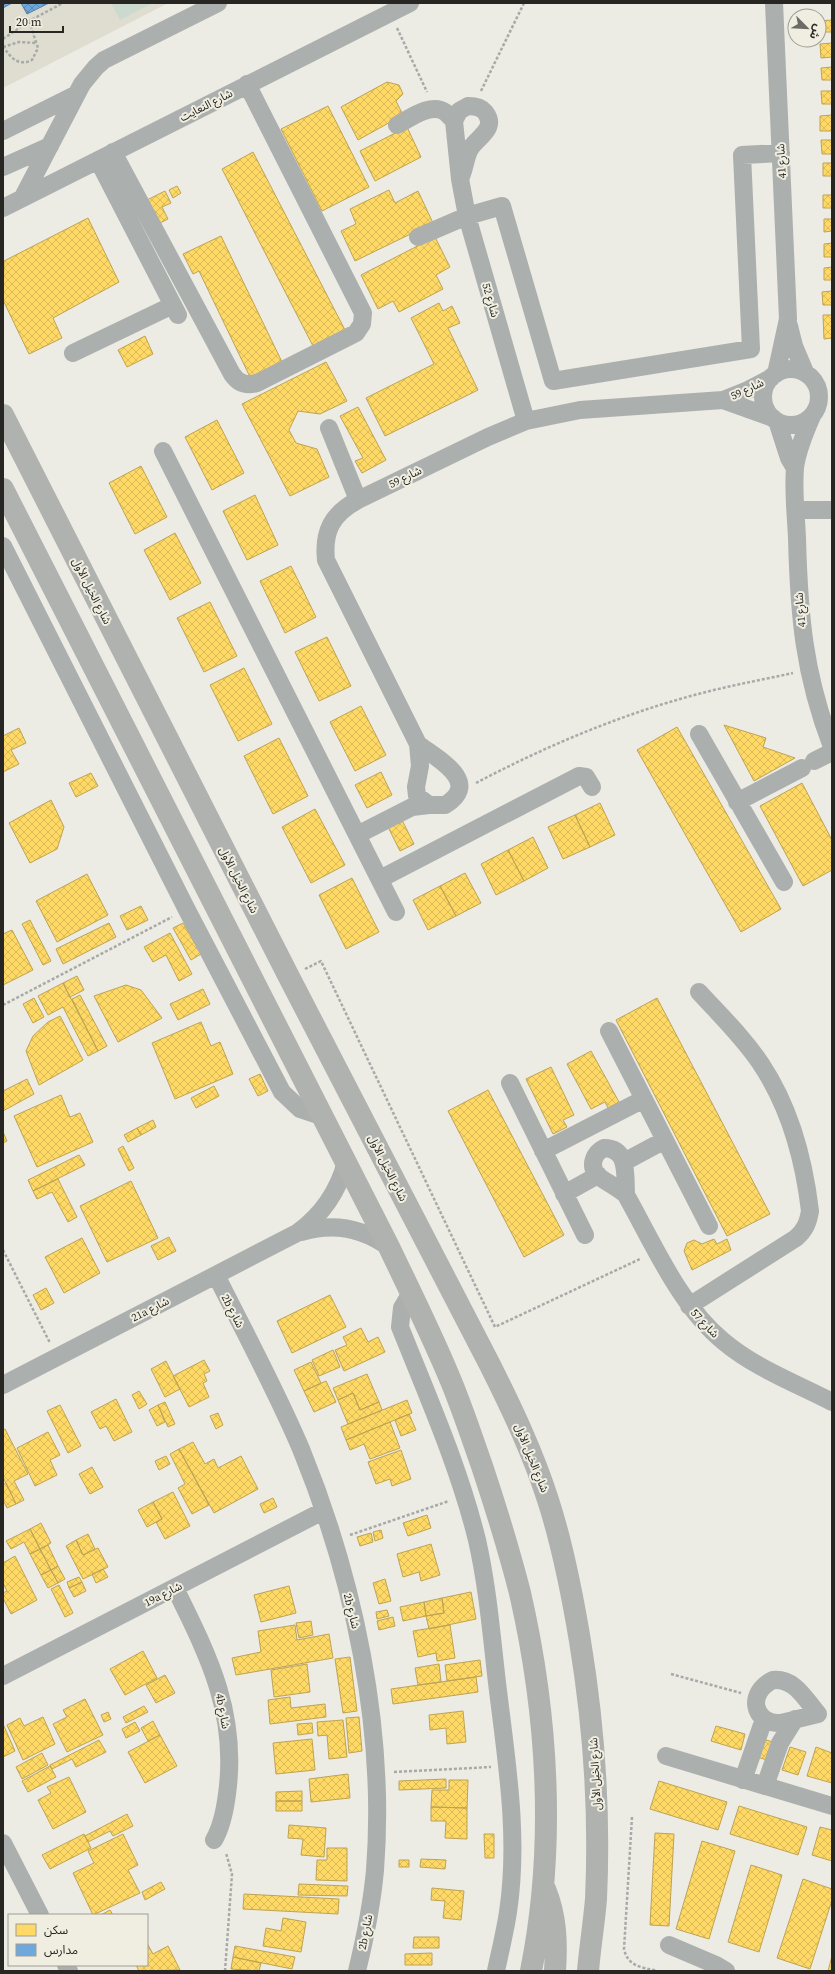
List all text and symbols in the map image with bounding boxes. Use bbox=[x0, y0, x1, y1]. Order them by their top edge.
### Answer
scale bar bbox=[10, 8, 63, 34]
north arrow bbox=[787, 8, 827, 48]
text: 20 m bbox=[16, 14, 42, 30]
text: ش bbox=[806, 22, 826, 42]
street label: شارع النعايت bbox=[177, 86, 236, 125]
street label: شارع 41 bbox=[773, 143, 790, 179]
street label: شارع 52 bbox=[478, 281, 503, 319]
street label: شارع 59 bbox=[728, 375, 767, 404]
street label: شارع 59 bbox=[386, 463, 425, 492]
street label: شارع الخيل الأول bbox=[68, 555, 115, 627]
street label: شارع 41 bbox=[791, 592, 809, 628]
street label: شارع الخيل الأول bbox=[215, 844, 262, 916]
street label: شارع الخيل الأول bbox=[364, 1132, 411, 1204]
street label: 2b شارع bbox=[218, 1292, 248, 1331]
street label: 21a شارع bbox=[129, 1293, 172, 1325]
street label: شارع 57 bbox=[687, 1305, 722, 1342]
street label: شارع الخيل الأول bbox=[511, 1422, 552, 1495]
street label: 19a شارع bbox=[142, 1578, 185, 1610]
street label: 2b شارع bbox=[340, 1592, 363, 1631]
street label: 4b شارع bbox=[212, 1692, 233, 1730]
street label: شارع الخيل الأول bbox=[586, 1737, 605, 1811]
street label: 2b شارع bbox=[355, 1913, 376, 1951]
legend bbox=[8, 1914, 148, 1966]
text: سكن bbox=[44, 1922, 68, 1938]
text: مدارس bbox=[44, 1942, 78, 1958]

